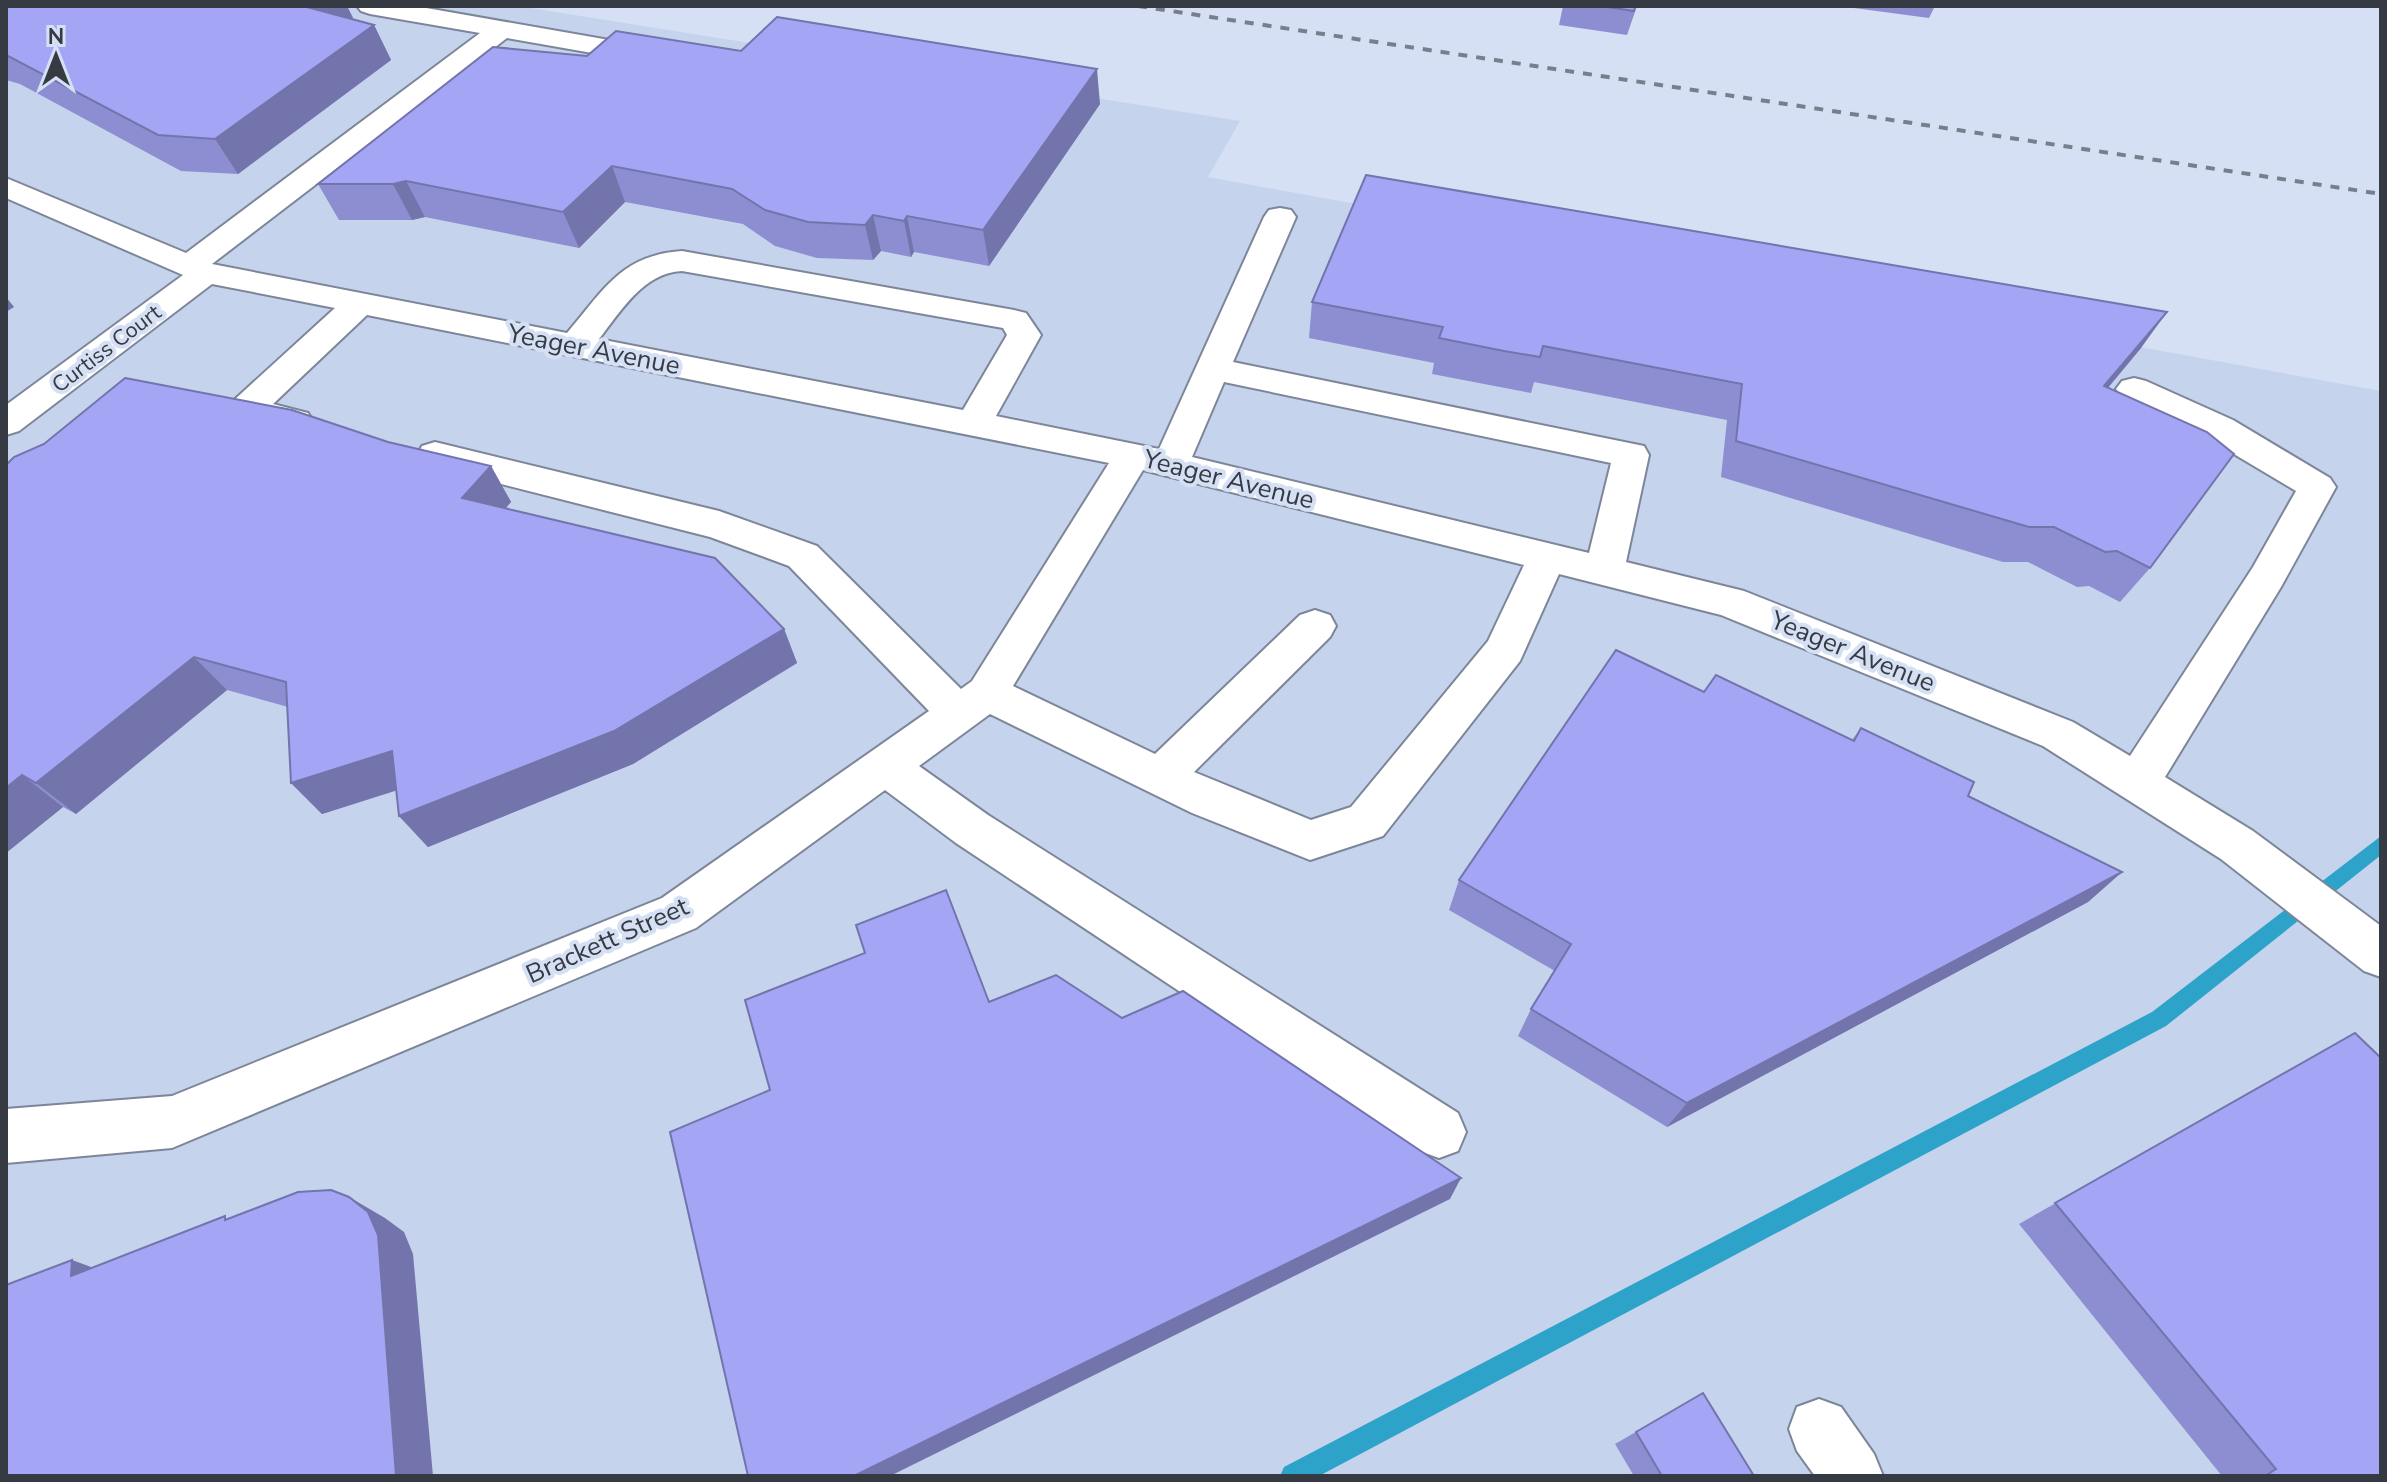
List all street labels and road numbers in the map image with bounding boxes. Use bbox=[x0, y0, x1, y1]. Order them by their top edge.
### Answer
street label: Curtiss Court bbox=[46, 298, 168, 400]
street label: Yeager Avenue bbox=[504, 315, 683, 383]
street label: Yeager Avenue bbox=[1139, 441, 1318, 518]
street label: Yeager Avenue bbox=[1764, 602, 1940, 700]
street label: Brackett Street bbox=[520, 889, 695, 992]

